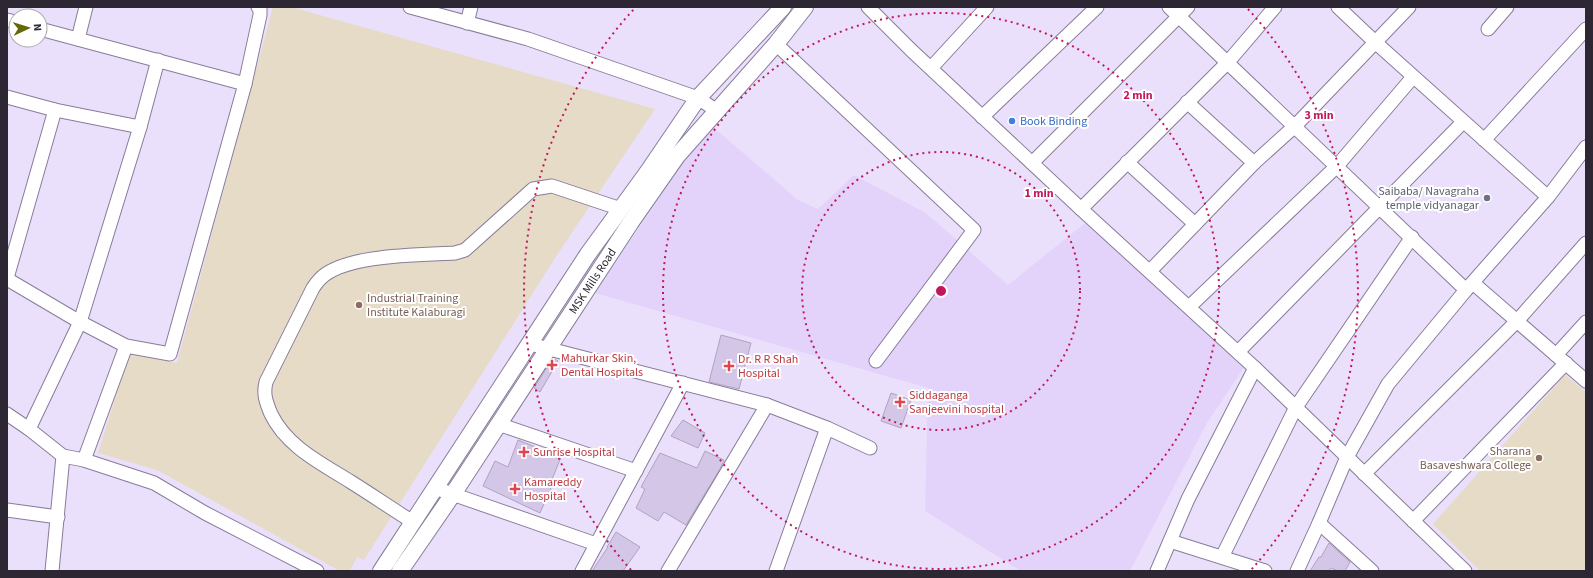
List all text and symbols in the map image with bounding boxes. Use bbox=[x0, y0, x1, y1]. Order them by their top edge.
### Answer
north arrow bbox=[8, 8, 48, 48]
text: N bbox=[30, 23, 45, 32]
text: 2 min bbox=[1123, 87, 1153, 104]
text: 3 min bbox=[1304, 107, 1334, 124]
place label: Book Binding bbox=[1020, 113, 1087, 130]
marker: Book Binding bbox=[1007, 116, 1017, 126]
place label: Saibaba/ Navagraha temple vidyanagar bbox=[1378, 183, 1480, 214]
text: 1 min bbox=[1024, 185, 1054, 202]
marker: Saibaba/ Navagraha temple vidyanagar bbox=[1482, 193, 1492, 203]
street label: MSK Mills Road bbox=[565, 245, 621, 318]
centre of rings bbox=[934, 284, 948, 298]
place label: Industrial Training Institute Kalaburagi bbox=[367, 290, 466, 321]
marker: Industrial Training Institute Kalaburagi bbox=[354, 300, 364, 310]
place label: Mahurkar Skin, Dental Hospitals bbox=[561, 350, 643, 381]
place label: Dr. R R Shah Hospital bbox=[738, 351, 798, 382]
marker: Mahurkar Skin, Dental Hospitals bbox=[546, 359, 558, 371]
marker: Dr. R R Shah Hospital bbox=[723, 360, 735, 372]
place label: Siddaganga Sanjeevini hospital bbox=[909, 387, 1004, 418]
marker: Siddaganga Sanjeevini hospital bbox=[894, 396, 906, 408]
place label: Sharana Basaveshwara College bbox=[1420, 443, 1531, 474]
place label: Sunrise Hospital bbox=[533, 444, 615, 461]
marker: Sunrise Hospital bbox=[518, 446, 530, 458]
marker: Sharana Basaveshwara College bbox=[1534, 453, 1544, 463]
place label: Kamareddy Hospital bbox=[524, 474, 582, 505]
marker: Kamareddy Hospital bbox=[509, 483, 521, 495]

